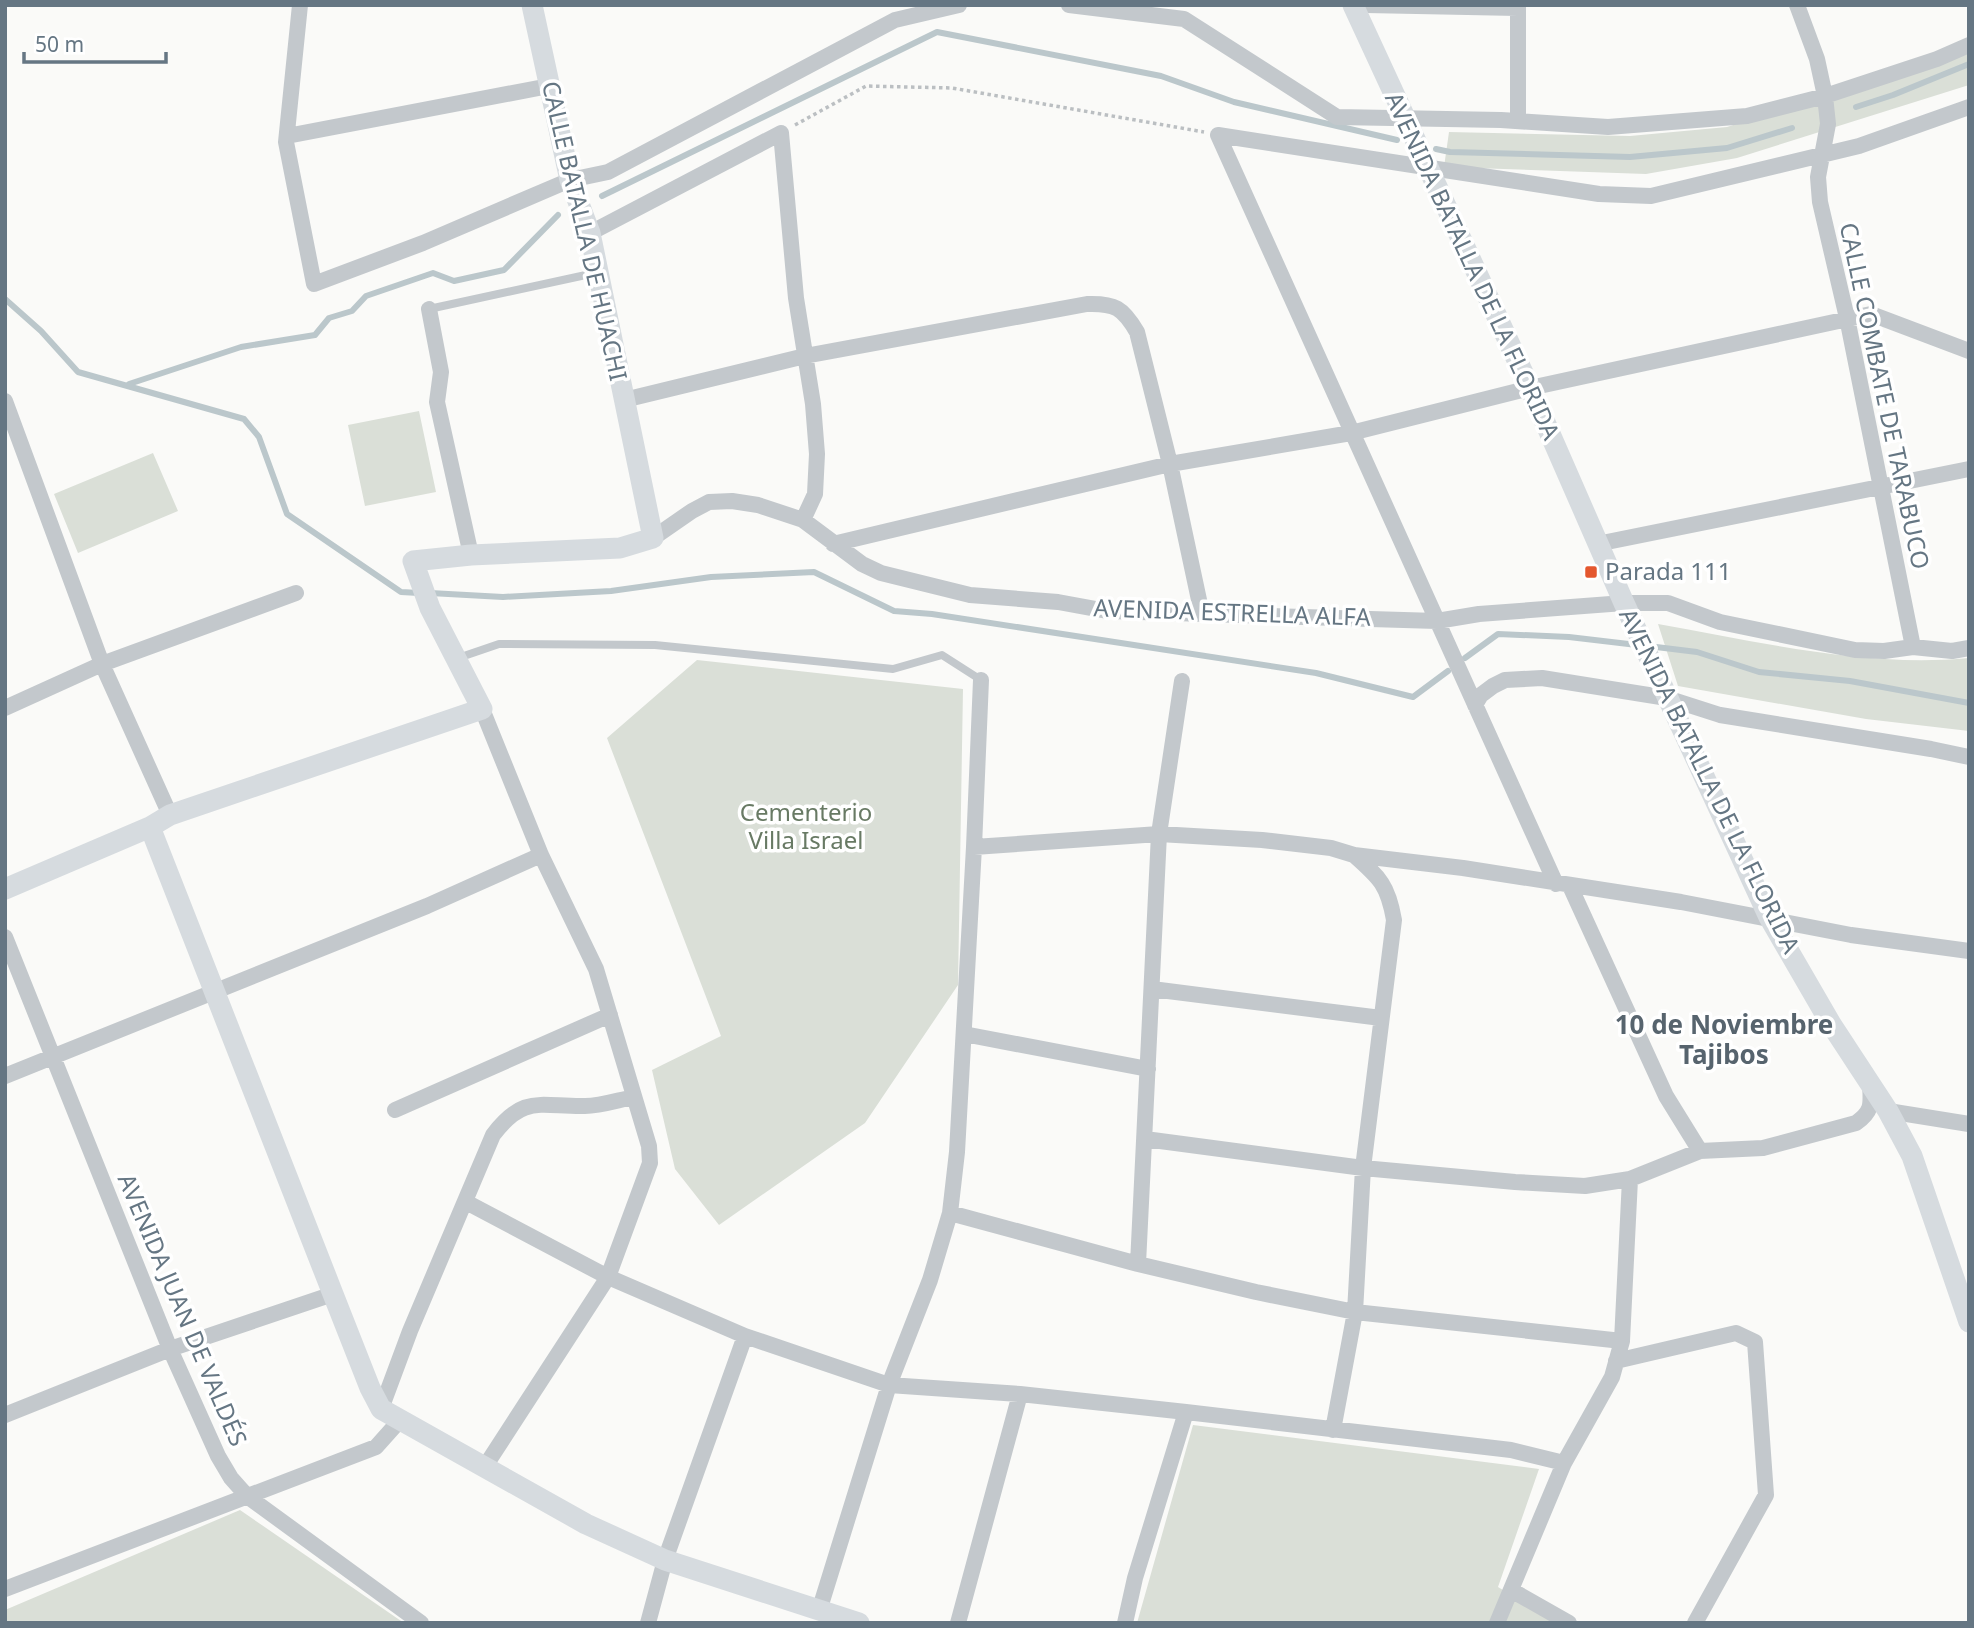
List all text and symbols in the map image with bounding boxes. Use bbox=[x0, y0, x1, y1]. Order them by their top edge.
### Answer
scale bar bbox=[24, 21, 166, 65]
text: 50 m bbox=[35, 30, 84, 58]
street label: CALLE BATALLA DE HUACHI bbox=[535, 78, 636, 384]
street label: AVENIDA BATALLA DE LA FLORIDA bbox=[1378, 86, 1569, 445]
street label: CALLE COMBATE DE TARABUCO bbox=[1833, 219, 1938, 572]
place label: Parada 111 bbox=[1605, 554, 1732, 587]
marker: Parada 111 bbox=[1583, 564, 1599, 580]
street label: AVENIDA ESTRELLA ALFA bbox=[1093, 590, 1372, 633]
street label: AVENIDA BATALLA DE LA FLORIDA bbox=[1612, 602, 1809, 959]
park label: Cementerio Villa Israel bbox=[740, 795, 872, 856]
district label: 10 de Noviembre Tajibos bbox=[1615, 1006, 1833, 1072]
street label: AVENIDA JUAN DE VALDÉS bbox=[111, 1168, 256, 1451]

